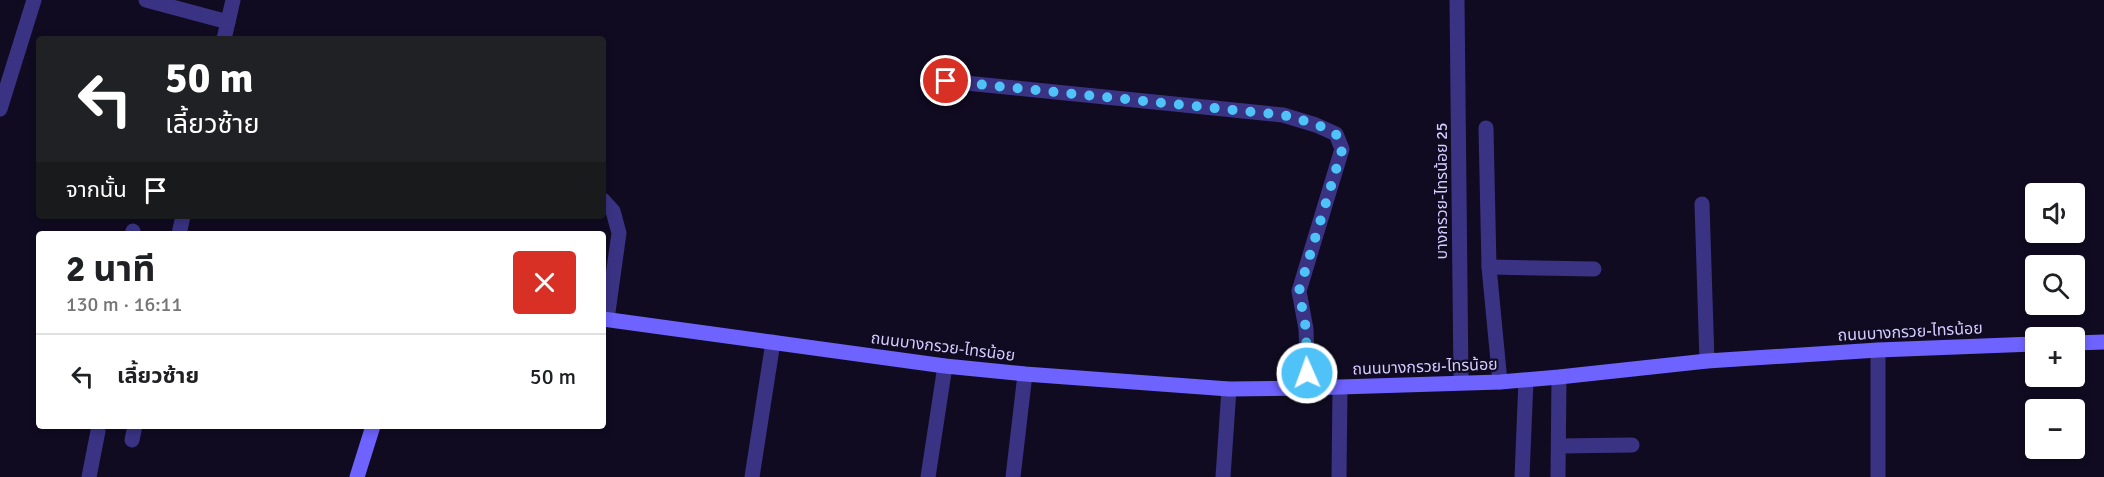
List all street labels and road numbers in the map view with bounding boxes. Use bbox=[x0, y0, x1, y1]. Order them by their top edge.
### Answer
street label: บางกรวย-ไทรน้อย 25 bbox=[1432, 123, 1452, 259]
street label: ถนนบางกรวย-ไทรน้อย bbox=[1837, 318, 1983, 346]
street label: ถนนบางกรวย-ไทรน้อย bbox=[870, 328, 1016, 366]
street label: ถนนบางกรวย-ไทรน้อย bbox=[1352, 354, 1498, 380]

